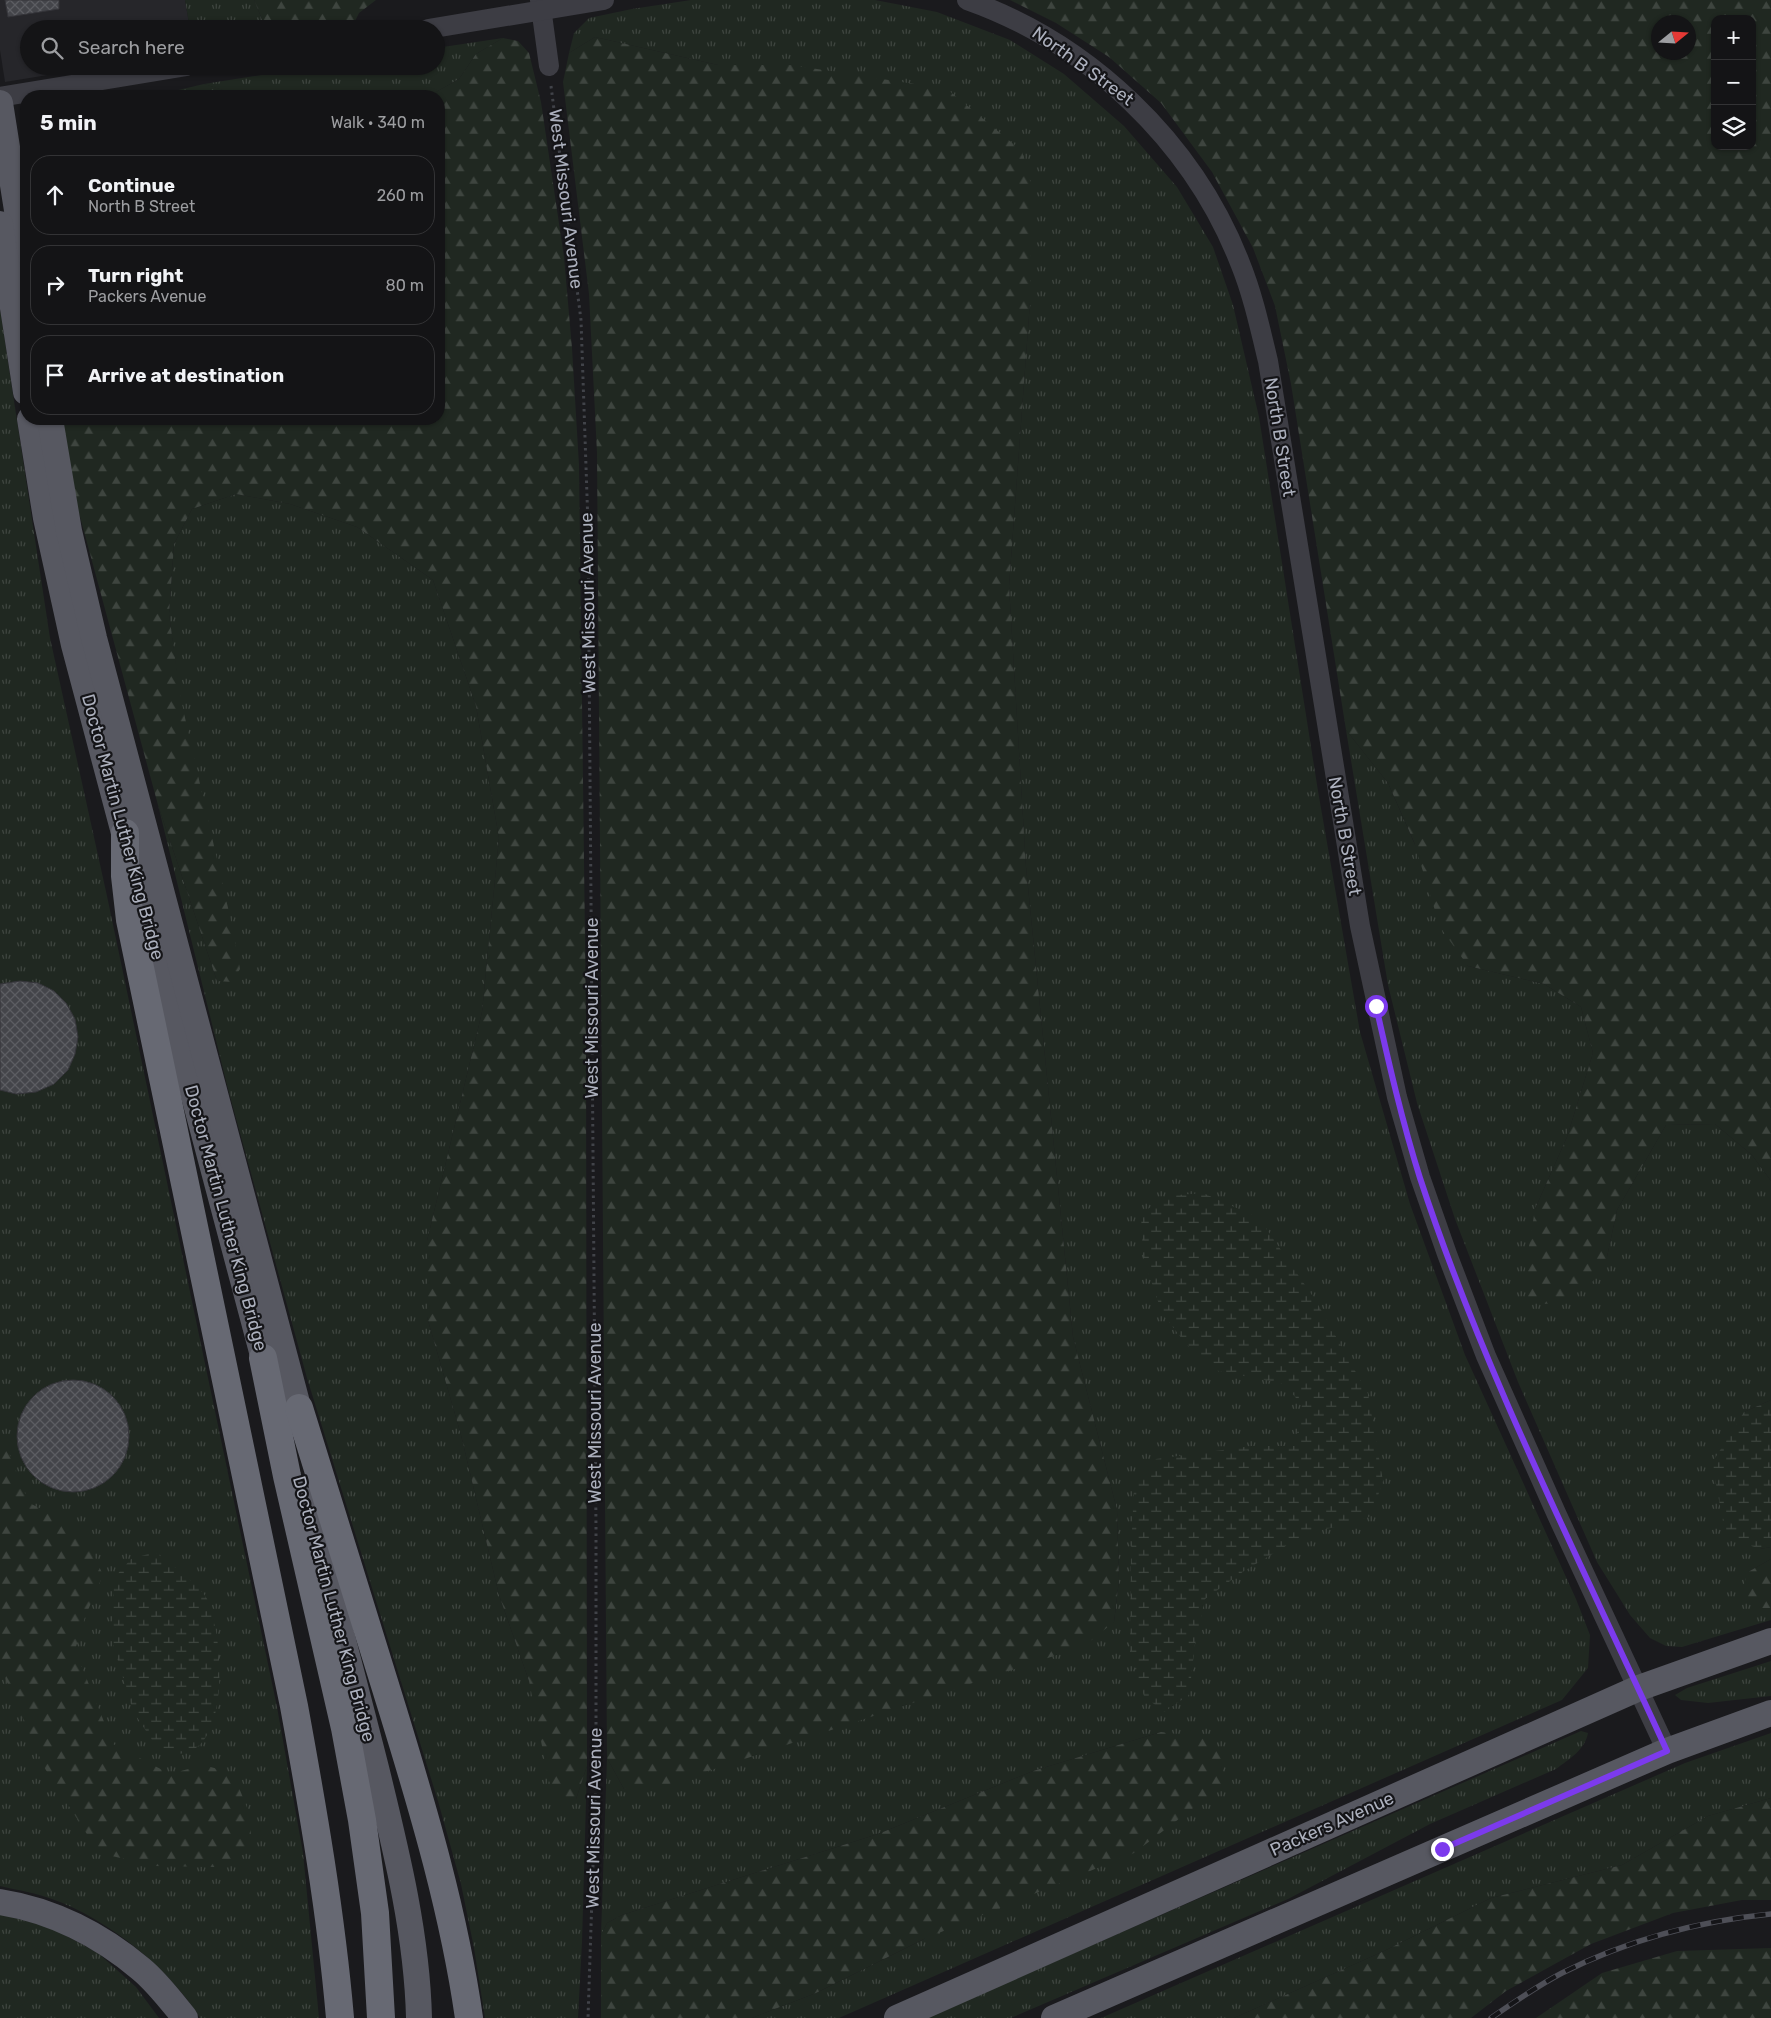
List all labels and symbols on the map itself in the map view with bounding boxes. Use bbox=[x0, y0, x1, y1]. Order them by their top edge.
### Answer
north arrow bbox=[1651, 15, 1696, 60]
street label: North B Street bbox=[1028, 22, 1138, 110]
street label: West Missouri Avenue bbox=[544, 108, 588, 290]
street label: North B Street bbox=[1260, 376, 1300, 498]
street label: West Missouri Avenue bbox=[575, 512, 601, 694]
street label: Doctor Martin Luther King Bridge bbox=[77, 692, 169, 962]
street label: North B Street bbox=[1324, 775, 1366, 897]
street label: West Missouri Avenue bbox=[581, 917, 603, 1099]
route start bbox=[1365, 995, 1388, 1018]
street label: Doctor Martin Luther King Bridge bbox=[180, 1083, 272, 1353]
street label: West Missouri Avenue bbox=[584, 1322, 606, 1504]
street label: Doctor Martin Luther King Bridge bbox=[288, 1474, 380, 1744]
street label: West Missouri Avenue bbox=[581, 1727, 607, 1909]
street label: Packers Avenue bbox=[1267, 1787, 1397, 1861]
route end bbox=[1431, 1838, 1454, 1861]

